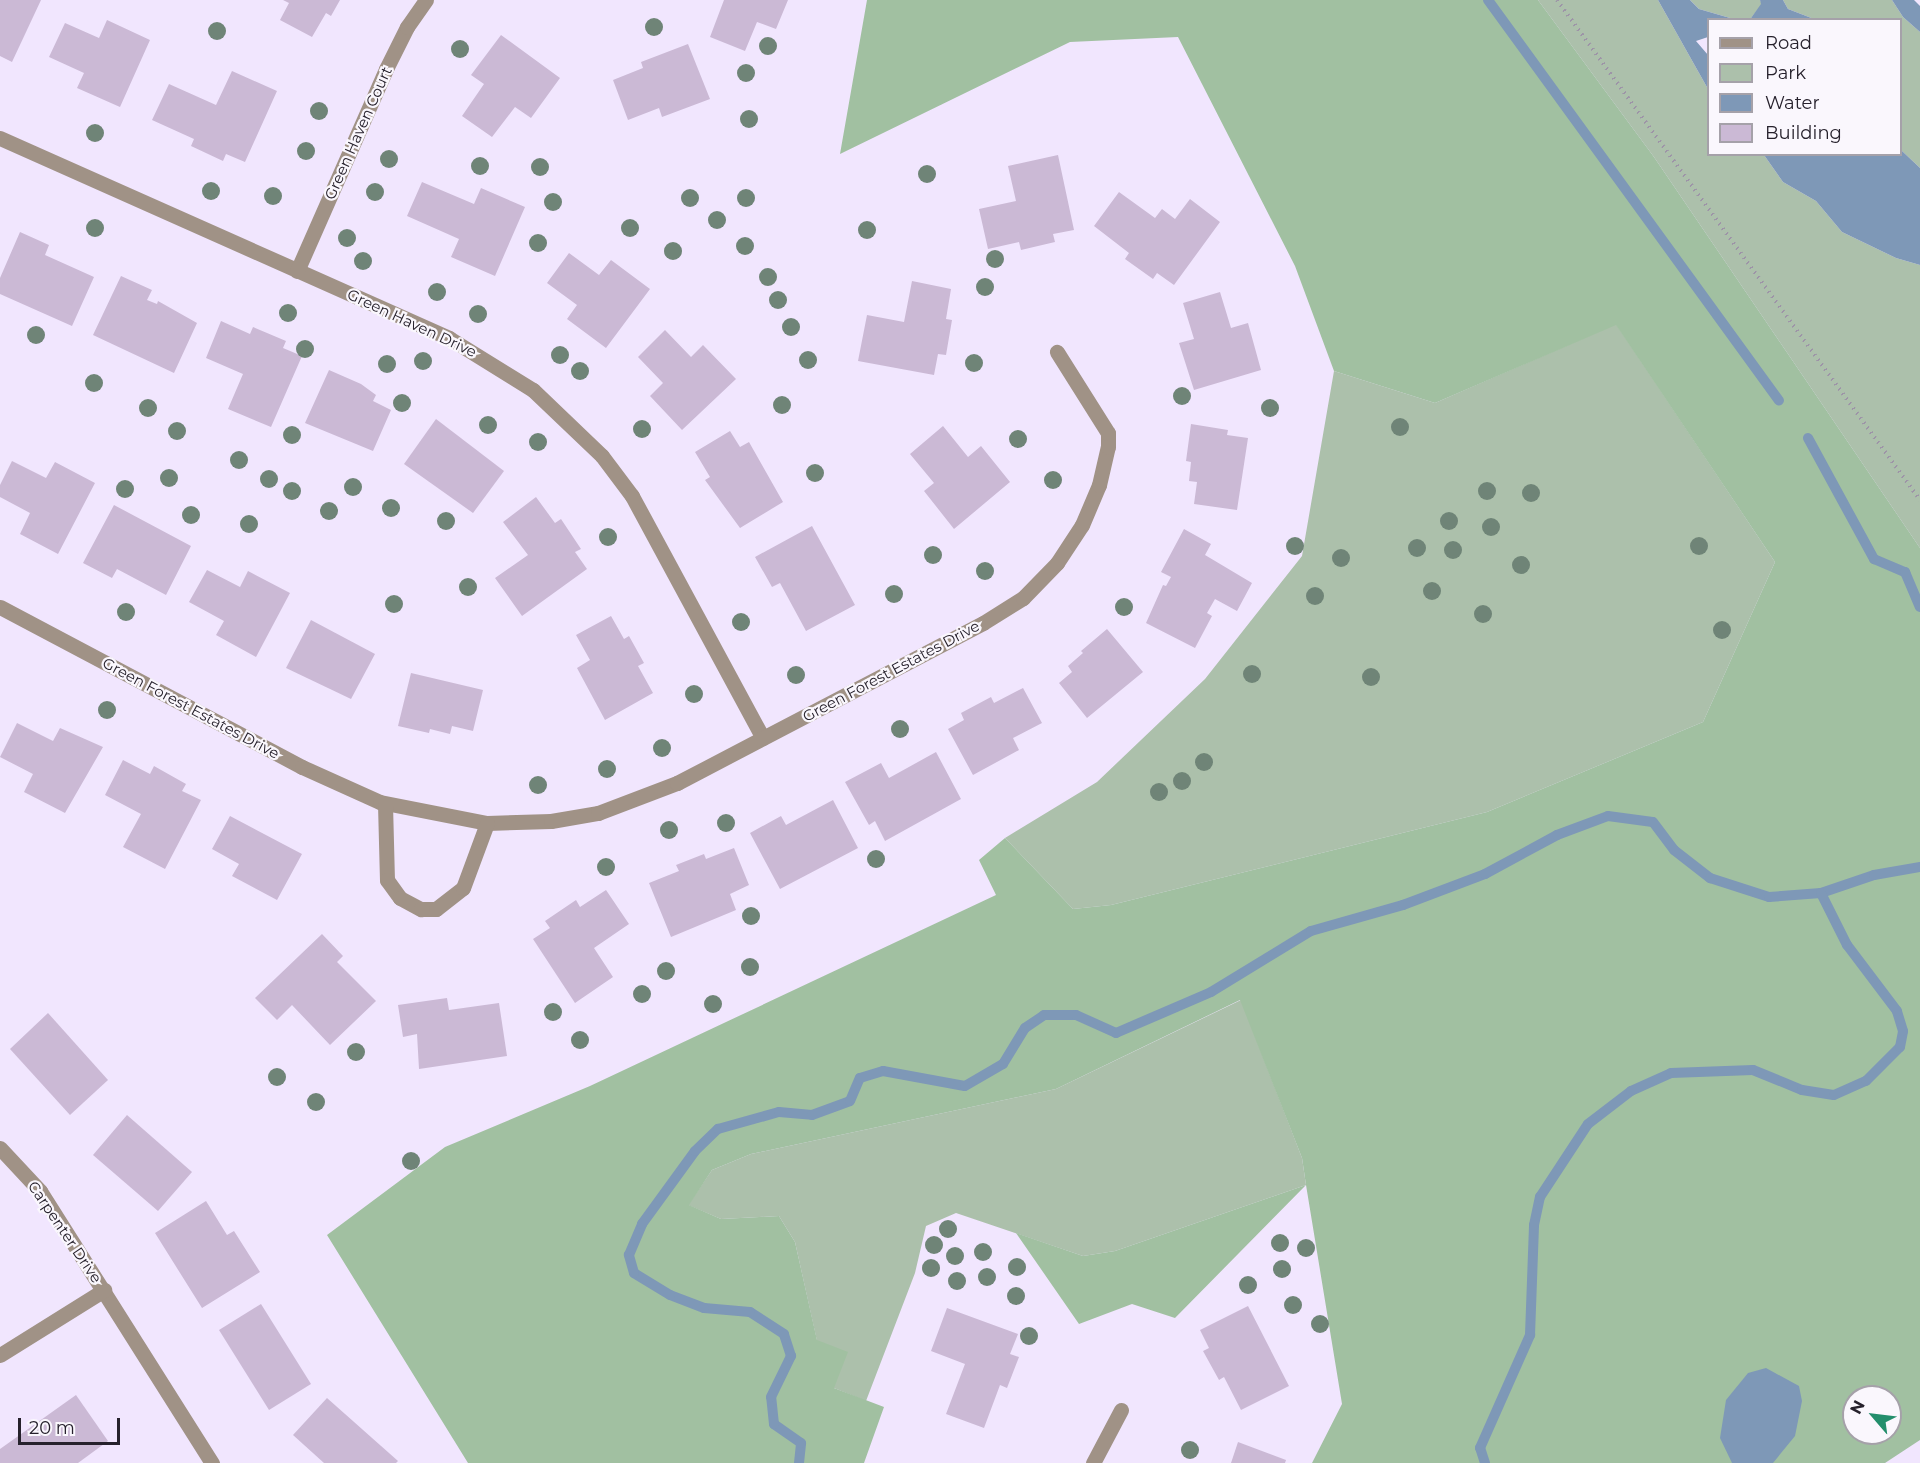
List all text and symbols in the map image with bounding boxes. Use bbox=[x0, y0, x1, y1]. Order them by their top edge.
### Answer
legend bbox=[1707, 18, 1902, 156]
text: Road bbox=[1765, 32, 1812, 54]
text: Park bbox=[1765, 62, 1806, 84]
street label: Green Haven Court bbox=[321, 64, 395, 202]
text: Water bbox=[1765, 92, 1820, 114]
text: Building bbox=[1765, 122, 1842, 144]
street label: Green Haven Drive bbox=[344, 285, 480, 361]
street label: Green Forest Estates Drive bbox=[799, 617, 983, 725]
street label: Green Forest Estates Drive bbox=[99, 654, 283, 762]
street label: Carpenter Drive bbox=[24, 1178, 106, 1286]
north arrow bbox=[1842, 1385, 1902, 1445]
text: N bbox=[1846, 1397, 1869, 1417]
scale bar bbox=[21, 1406, 123, 1444]
text: 20 m bbox=[29, 1417, 75, 1439]

